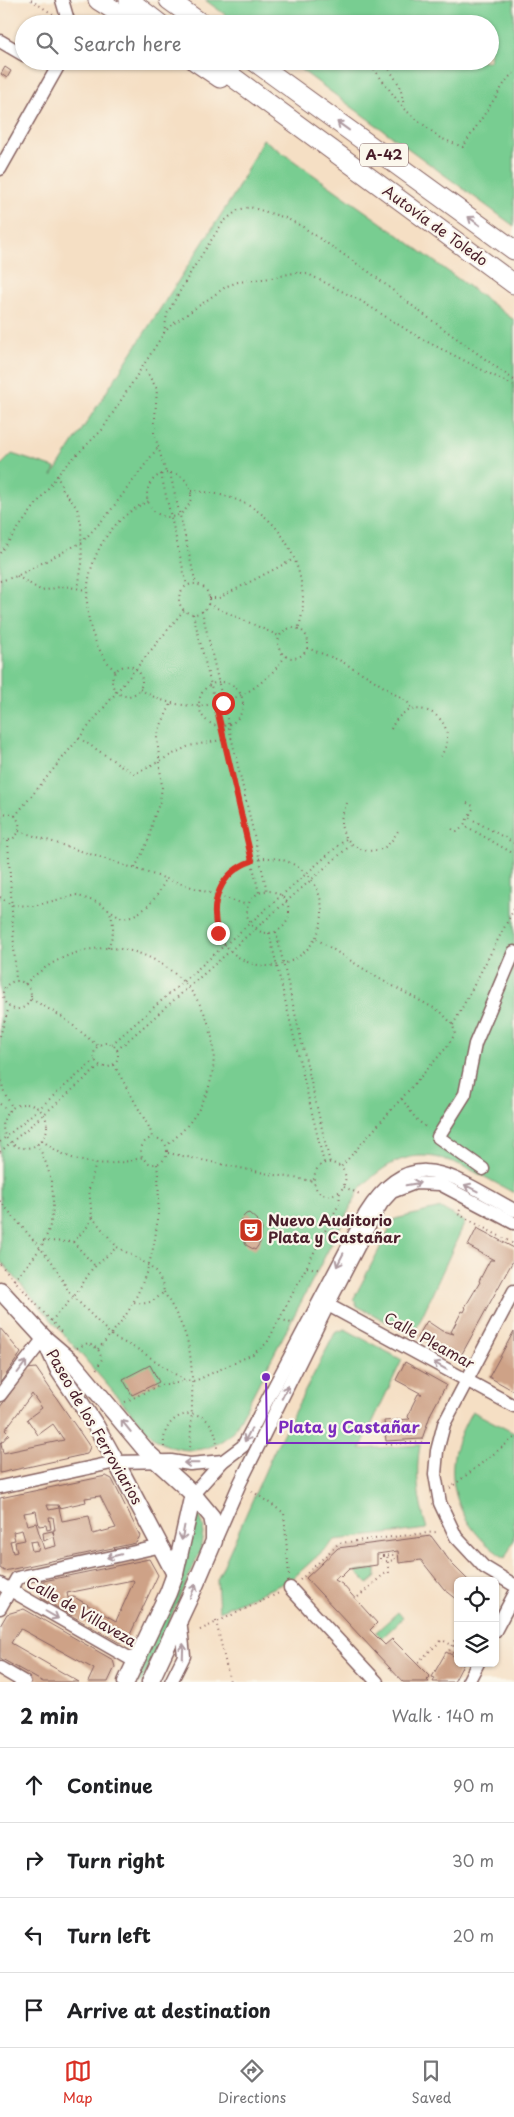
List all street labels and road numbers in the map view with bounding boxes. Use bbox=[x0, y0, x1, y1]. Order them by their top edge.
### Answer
road number: A-42 bbox=[360, 144, 408, 166]
street label: Autovía de Toledo bbox=[378, 179, 493, 271]
street label: Calle Pleamar bbox=[380, 1305, 479, 1374]
street label: Paseo de los Ferroviarios bbox=[41, 1344, 149, 1508]
street label: Calle de Villaveza bbox=[22, 1570, 142, 1652]

